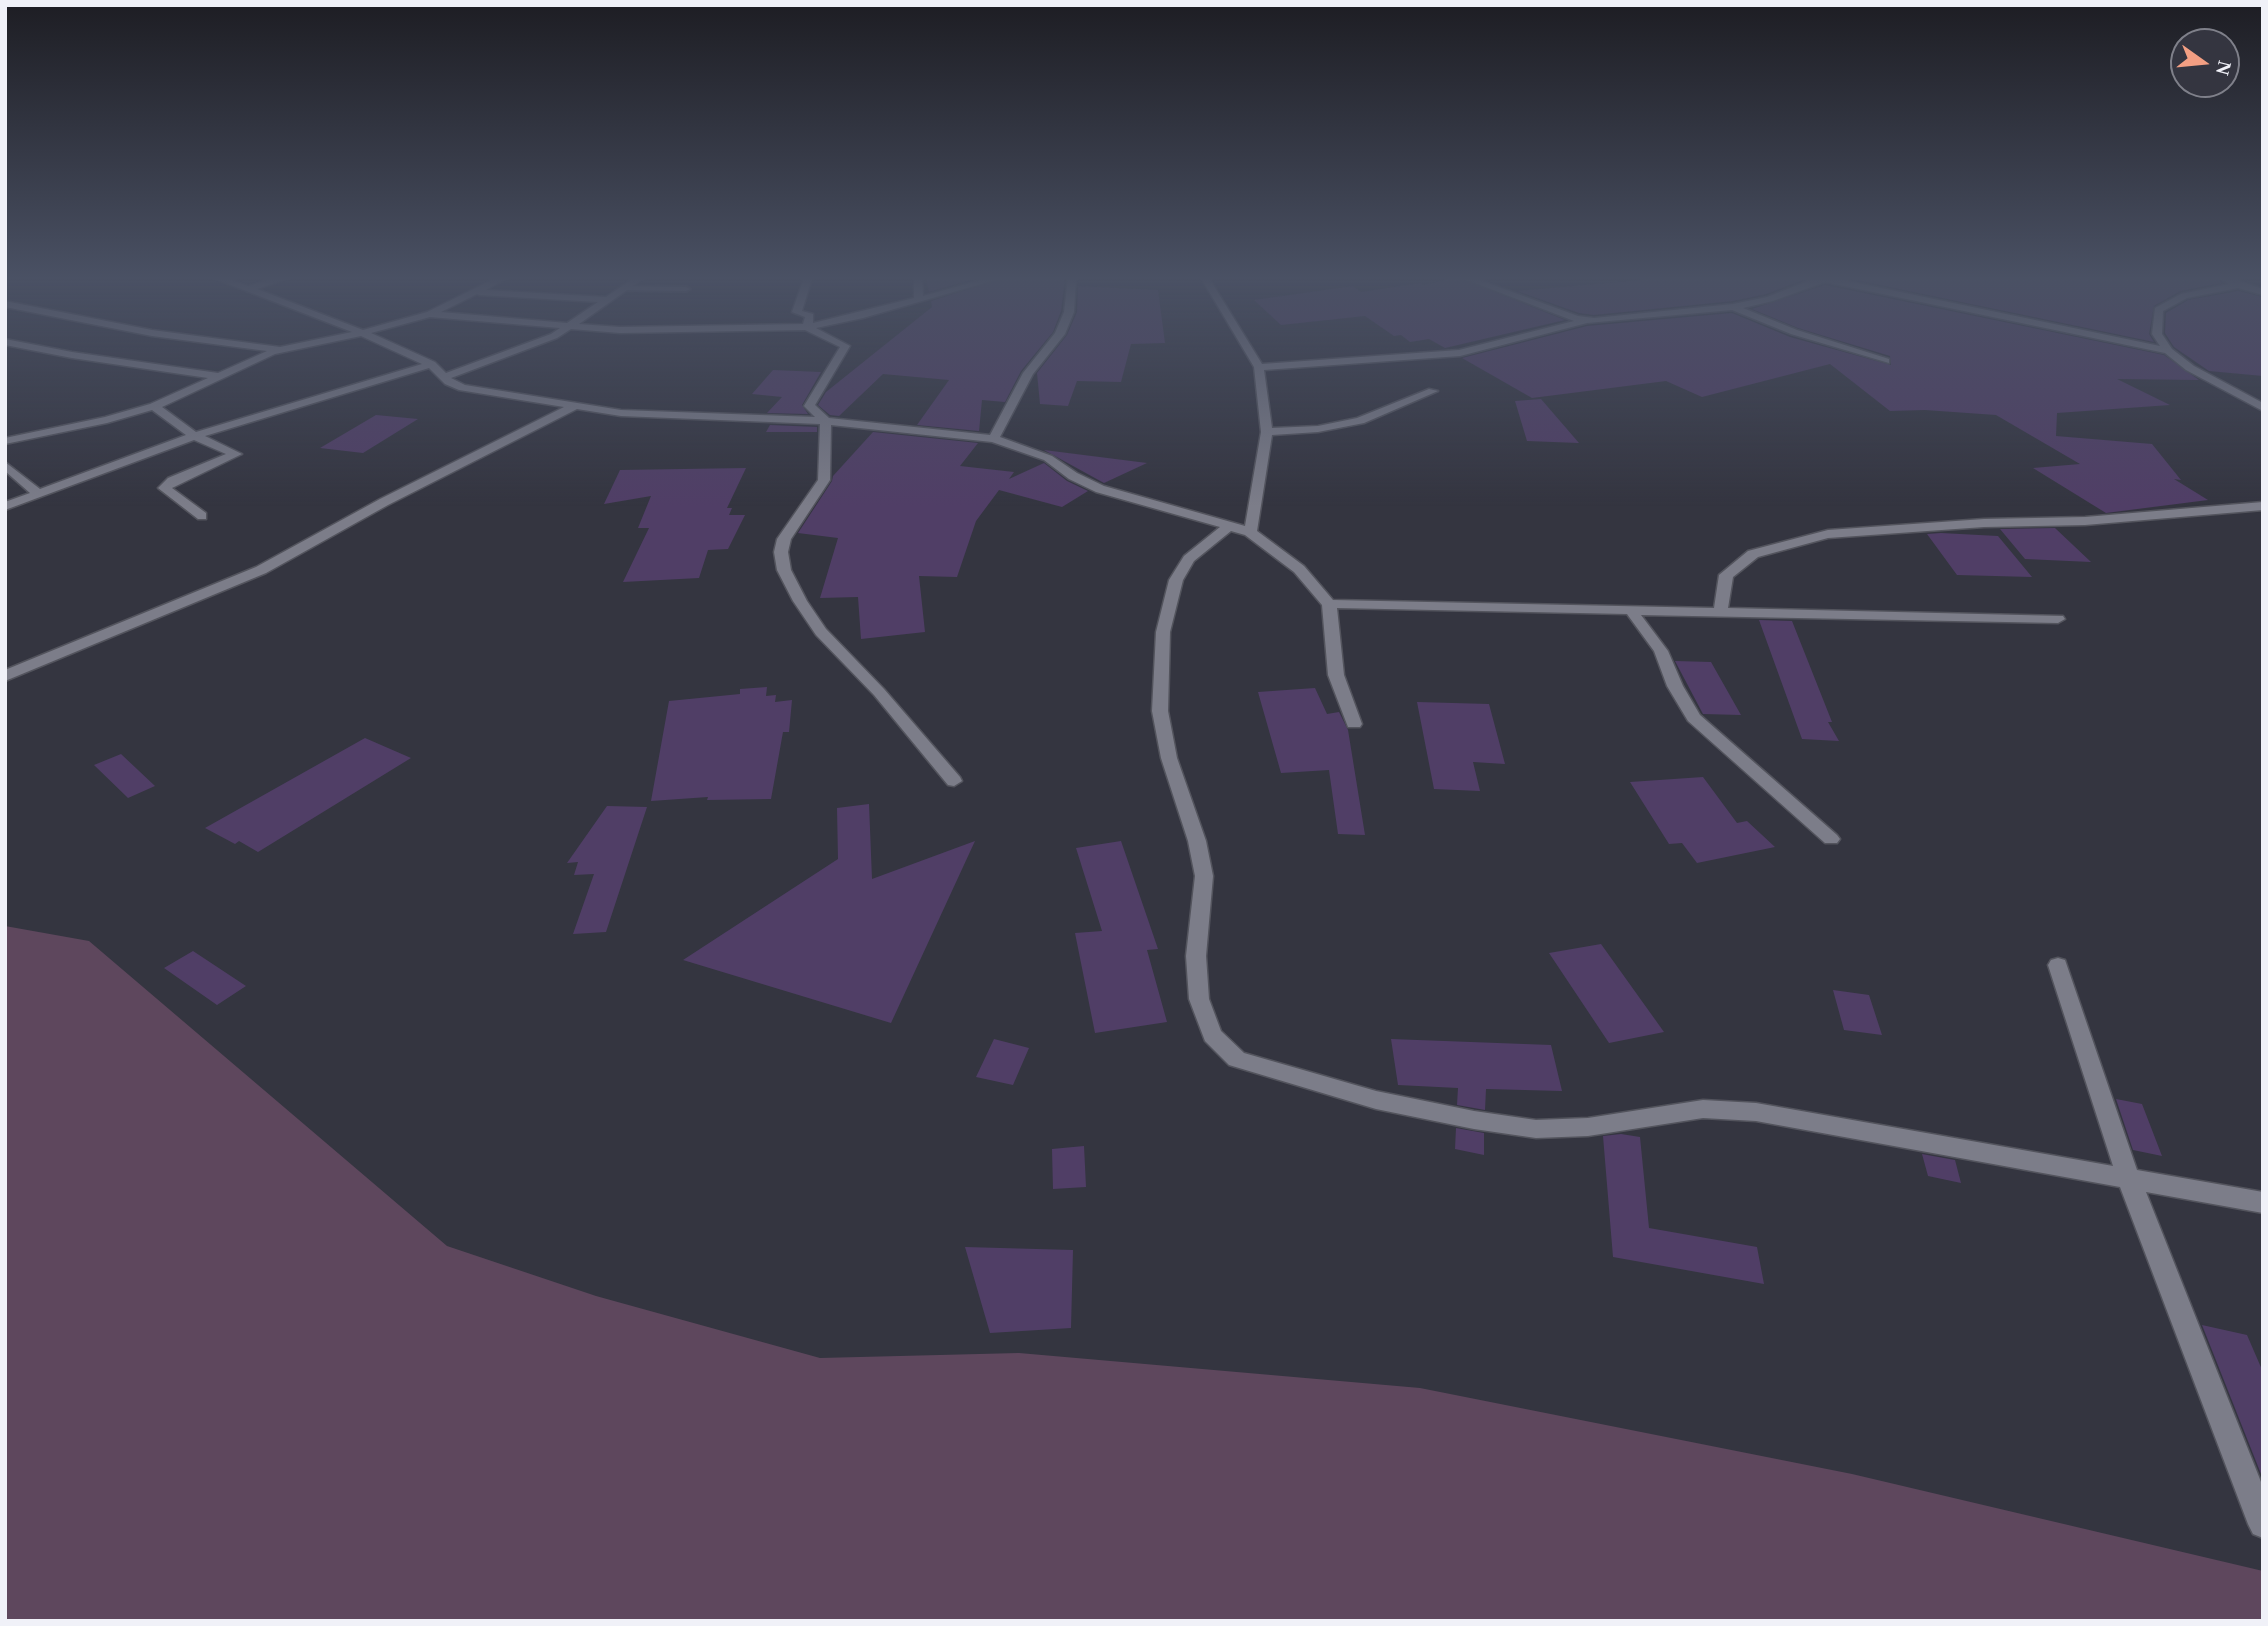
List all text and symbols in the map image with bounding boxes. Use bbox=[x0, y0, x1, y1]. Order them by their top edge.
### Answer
north arrow bbox=[2170, 28, 2240, 98]
text: N bbox=[2212, 59, 2236, 77]

